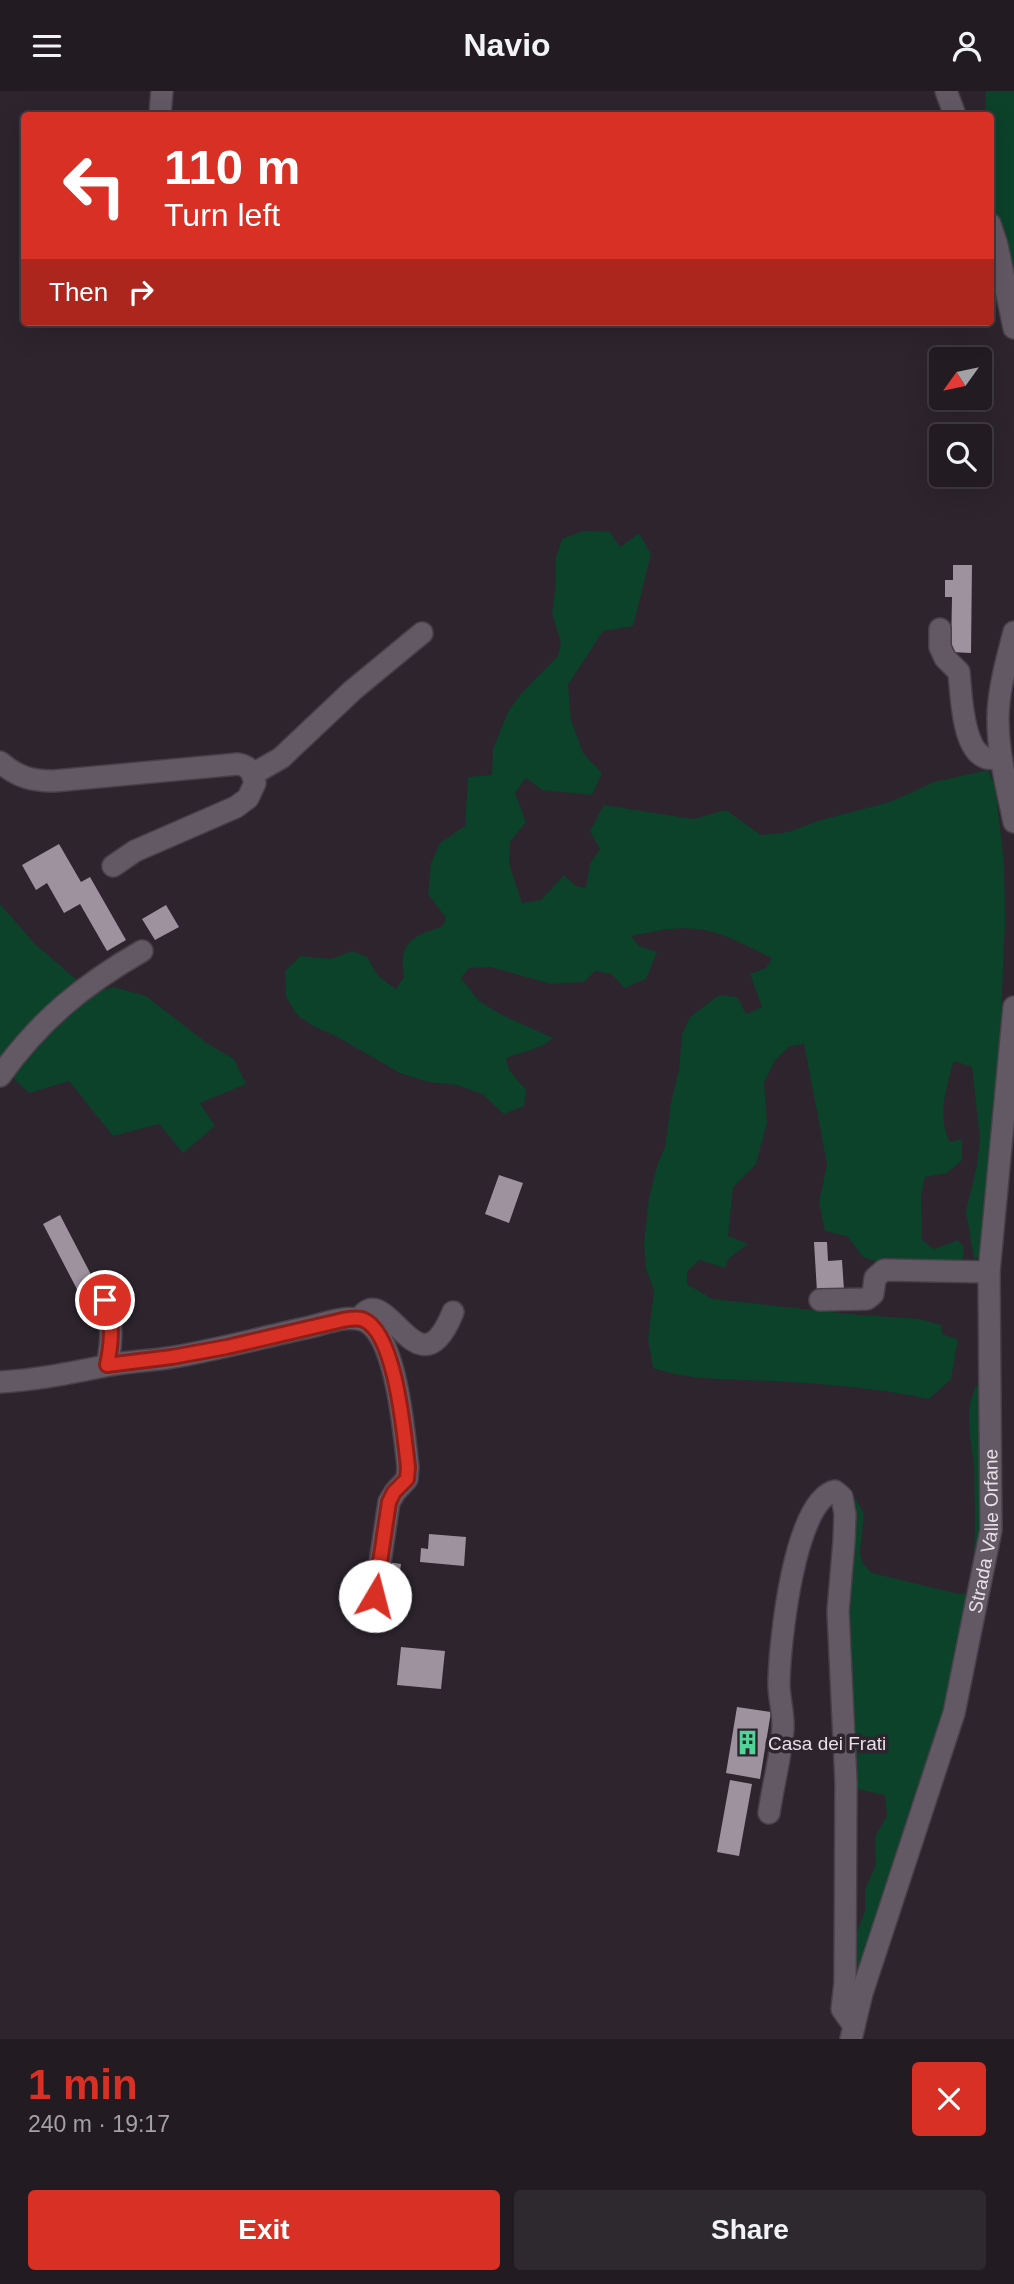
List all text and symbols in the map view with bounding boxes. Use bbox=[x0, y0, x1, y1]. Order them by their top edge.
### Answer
icon: menu bbox=[28, 27, 66, 65]
text: Navio bbox=[463, 27, 551, 63]
icon: person bbox=[948, 27, 986, 65]
icon: left bbox=[49, 140, 140, 231]
text: 110 m bbox=[164, 140, 300, 194]
text: Turn left bbox=[164, 197, 280, 233]
icon: right bbox=[122, 273, 160, 311]
text: Then bbox=[49, 277, 108, 307]
north arrow bbox=[929, 347, 992, 409]
map controls bbox=[929, 347, 992, 487]
button: search bbox=[929, 424, 992, 487]
pin bbox=[75, 1270, 135, 1330]
icon: arrive bbox=[86, 1281, 124, 1319]
street label: Strada Valle Orfane bbox=[964, 1449, 1002, 1615]
position arrow bbox=[338, 1559, 412, 1633]
building icon: Casa dei Frati bbox=[734, 1729, 762, 1757]
place label: Casa dei Frati bbox=[768, 1733, 886, 1754]
text: 1 min bbox=[28, 2061, 138, 2108]
button: close bbox=[912, 2062, 986, 2136]
text: 240 m · 19:17 bbox=[28, 2111, 170, 2137]
button: Exit bbox=[28, 2190, 500, 2270]
button: Share bbox=[514, 2190, 986, 2270]

